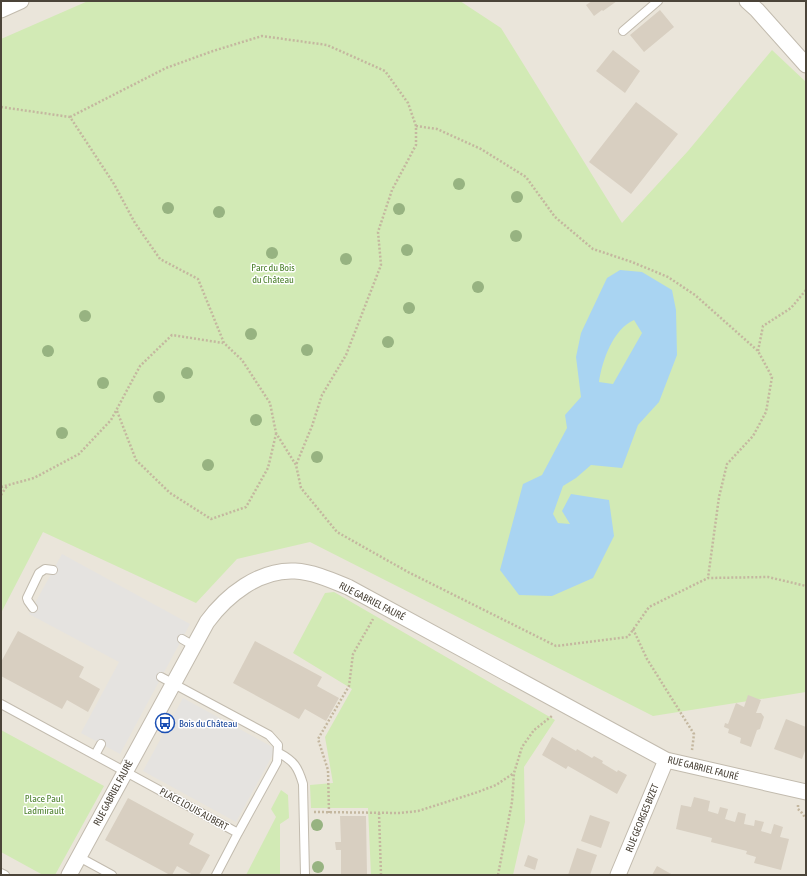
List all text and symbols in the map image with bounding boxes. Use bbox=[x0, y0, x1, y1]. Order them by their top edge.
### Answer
park label: Parc du Bois du Château bbox=[251, 262, 295, 285]
street label: RUE GABRIEL FAURÉ bbox=[337, 580, 407, 623]
bus stop icon: Bois du Château bbox=[154, 712, 176, 734]
place label: Bois du Château bbox=[179, 718, 238, 729]
street label: RUE GABRIEL FAURÉ bbox=[667, 754, 740, 782]
street label: RUE GABRIEL FAURÉ bbox=[91, 758, 135, 828]
street label: RUE GEORGES BIZET bbox=[623, 782, 661, 854]
street label: PLACE LOUIS AUBERT bbox=[158, 786, 231, 833]
park label: Place Paul Ladmirault bbox=[24, 793, 64, 816]

